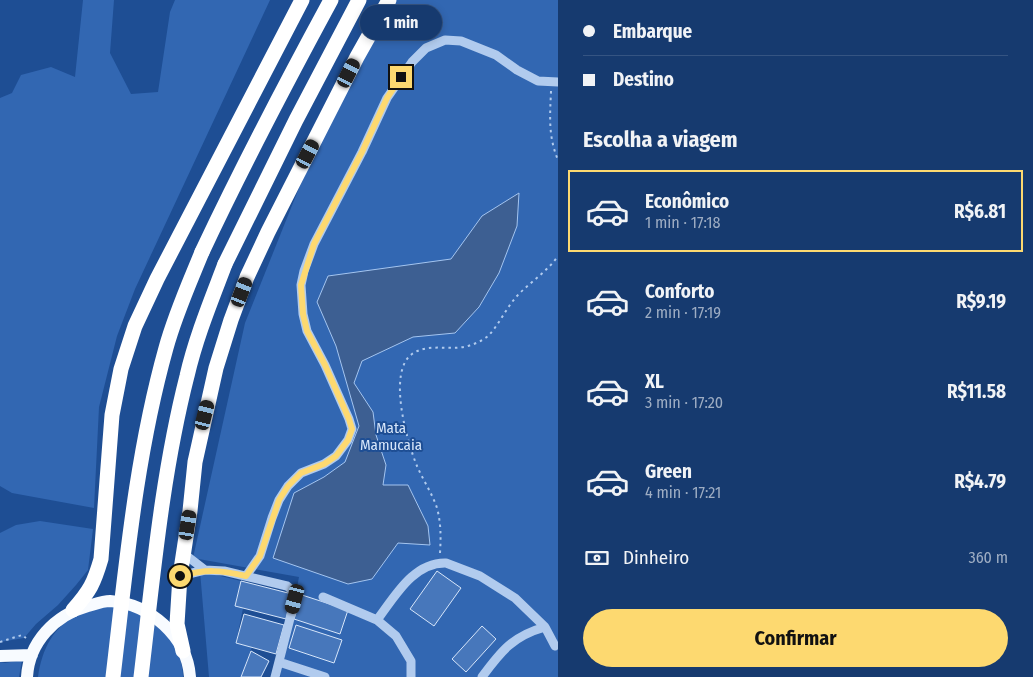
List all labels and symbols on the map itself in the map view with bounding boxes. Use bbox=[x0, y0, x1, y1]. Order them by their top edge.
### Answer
callout: 1 min bbox=[360, 5, 442, 40]
car bbox=[335, 56, 362, 90]
route end bbox=[390, 66, 412, 88]
car bbox=[294, 137, 321, 171]
car bbox=[229, 275, 254, 309]
car bbox=[194, 399, 215, 431]
park label: Mata Mamucaia bbox=[360, 419, 422, 454]
car bbox=[178, 509, 197, 541]
route start bbox=[169, 565, 191, 587]
car bbox=[283, 583, 306, 615]

